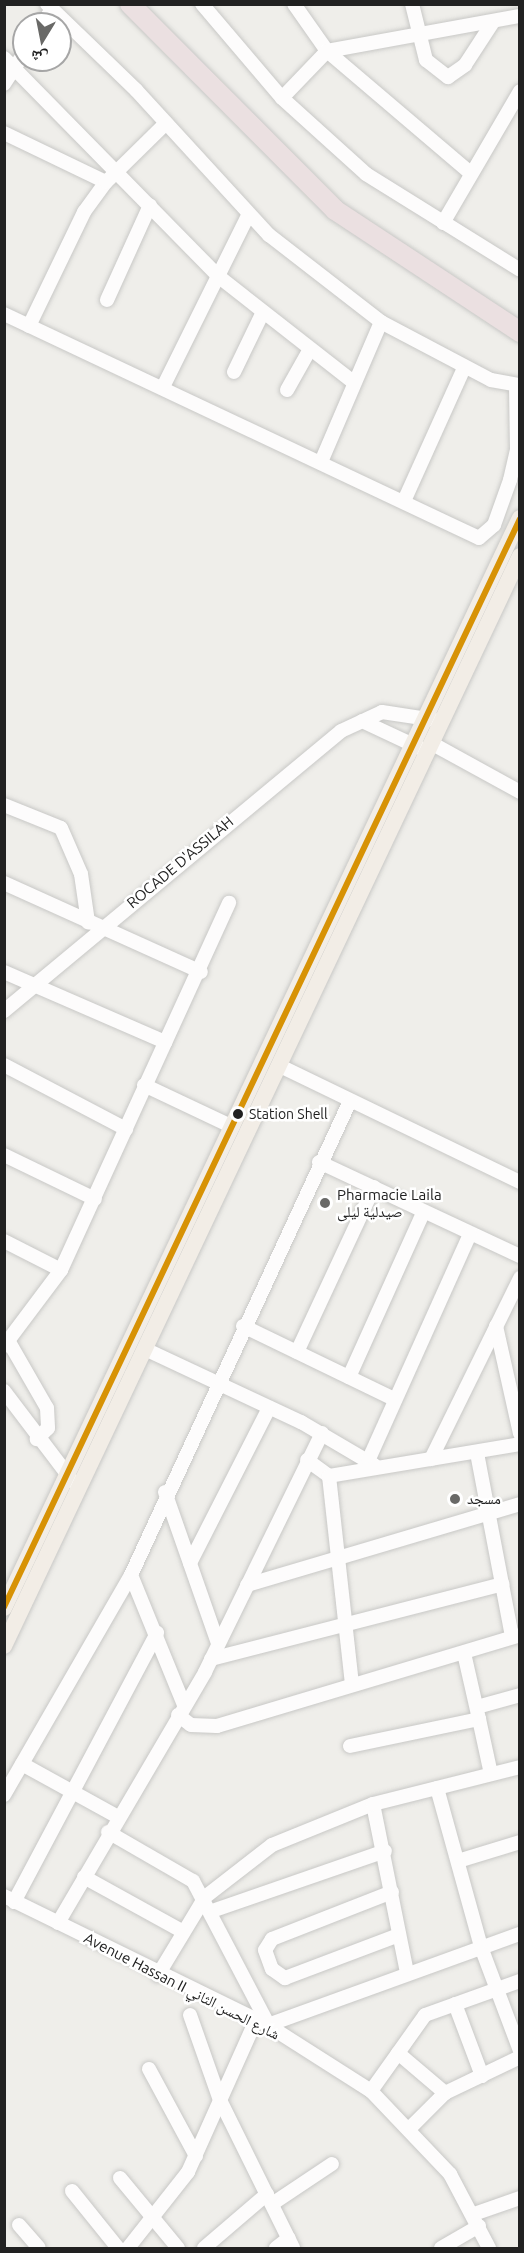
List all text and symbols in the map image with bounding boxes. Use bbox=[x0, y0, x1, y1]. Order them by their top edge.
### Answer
north arrow bbox=[12, 12, 72, 72]
text: ش bbox=[29, 47, 49, 68]
street label: ROCADE D'ASSILAH bbox=[123, 812, 237, 912]
place label: Station Shell bbox=[249, 1106, 328, 1122]
marker: Station Shell bbox=[232, 1108, 244, 1120]
place label: Pharmacie Laila صيدلية ليلى bbox=[337, 1185, 442, 1220]
marker: Pharmacie Laila صيدلية ليلى bbox=[318, 1196, 332, 1210]
place label: مسجد bbox=[467, 1490, 501, 1508]
marker: مسجد bbox=[448, 1492, 462, 1506]
street label: Avenue Hassan II شارع الحسن الثاني bbox=[81, 1929, 283, 2043]

